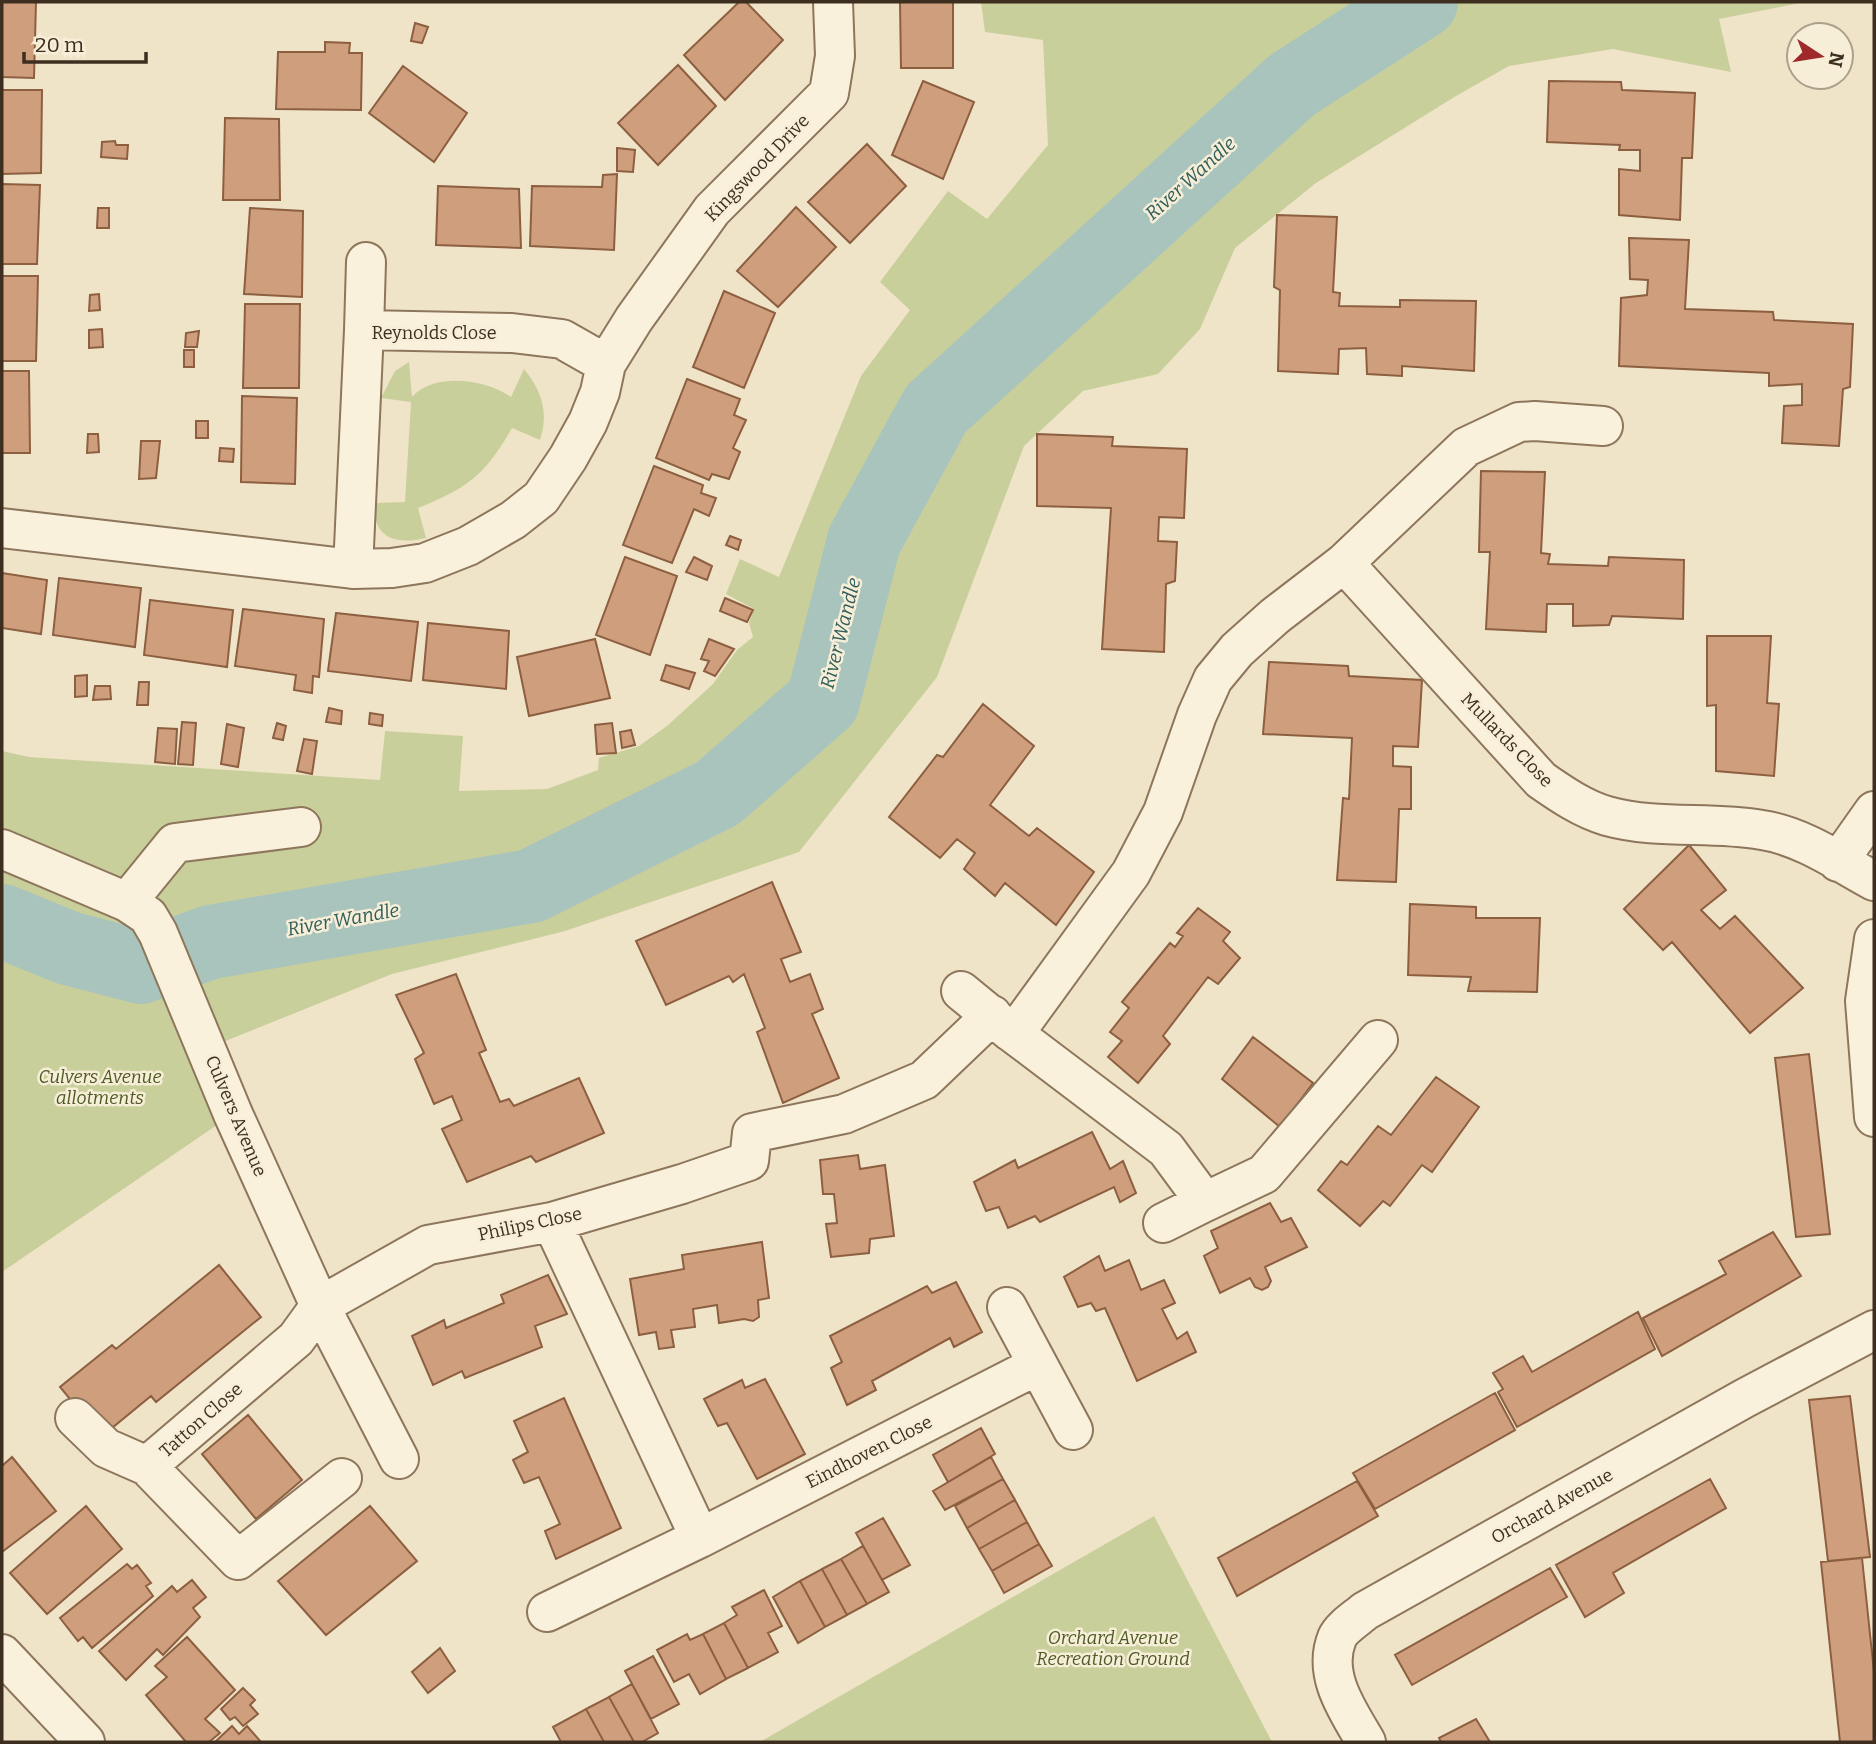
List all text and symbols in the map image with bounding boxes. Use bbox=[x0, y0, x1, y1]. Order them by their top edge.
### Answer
scale bar bbox=[24, 21, 147, 65]
north arrow bbox=[1785, 21, 1855, 91]
text: 20 m bbox=[35, 32, 84, 58]
text: N bbox=[1823, 50, 1849, 69]
street label: Kingswood Drive bbox=[700, 110, 814, 226]
water label: River Wandle bbox=[1141, 132, 1240, 225]
street label: Reynolds Close bbox=[371, 322, 497, 344]
water label: River Wandle bbox=[816, 575, 865, 691]
street label: Mullards Close bbox=[1456, 688, 1558, 792]
water label: River Wandle bbox=[285, 898, 401, 941]
street label: Culvers Avenue bbox=[201, 1052, 271, 1180]
park label: Culvers Avenue allotments bbox=[38, 1066, 162, 1109]
street label: Philips Close bbox=[476, 1202, 584, 1246]
street label: Tatton Close bbox=[155, 1378, 247, 1462]
street label: Eindhoven Close bbox=[802, 1411, 936, 1493]
street label: Orchard Avenue bbox=[1487, 1463, 1617, 1549]
park label: Orchard Avenue Recreation Ground bbox=[1036, 1627, 1190, 1670]

